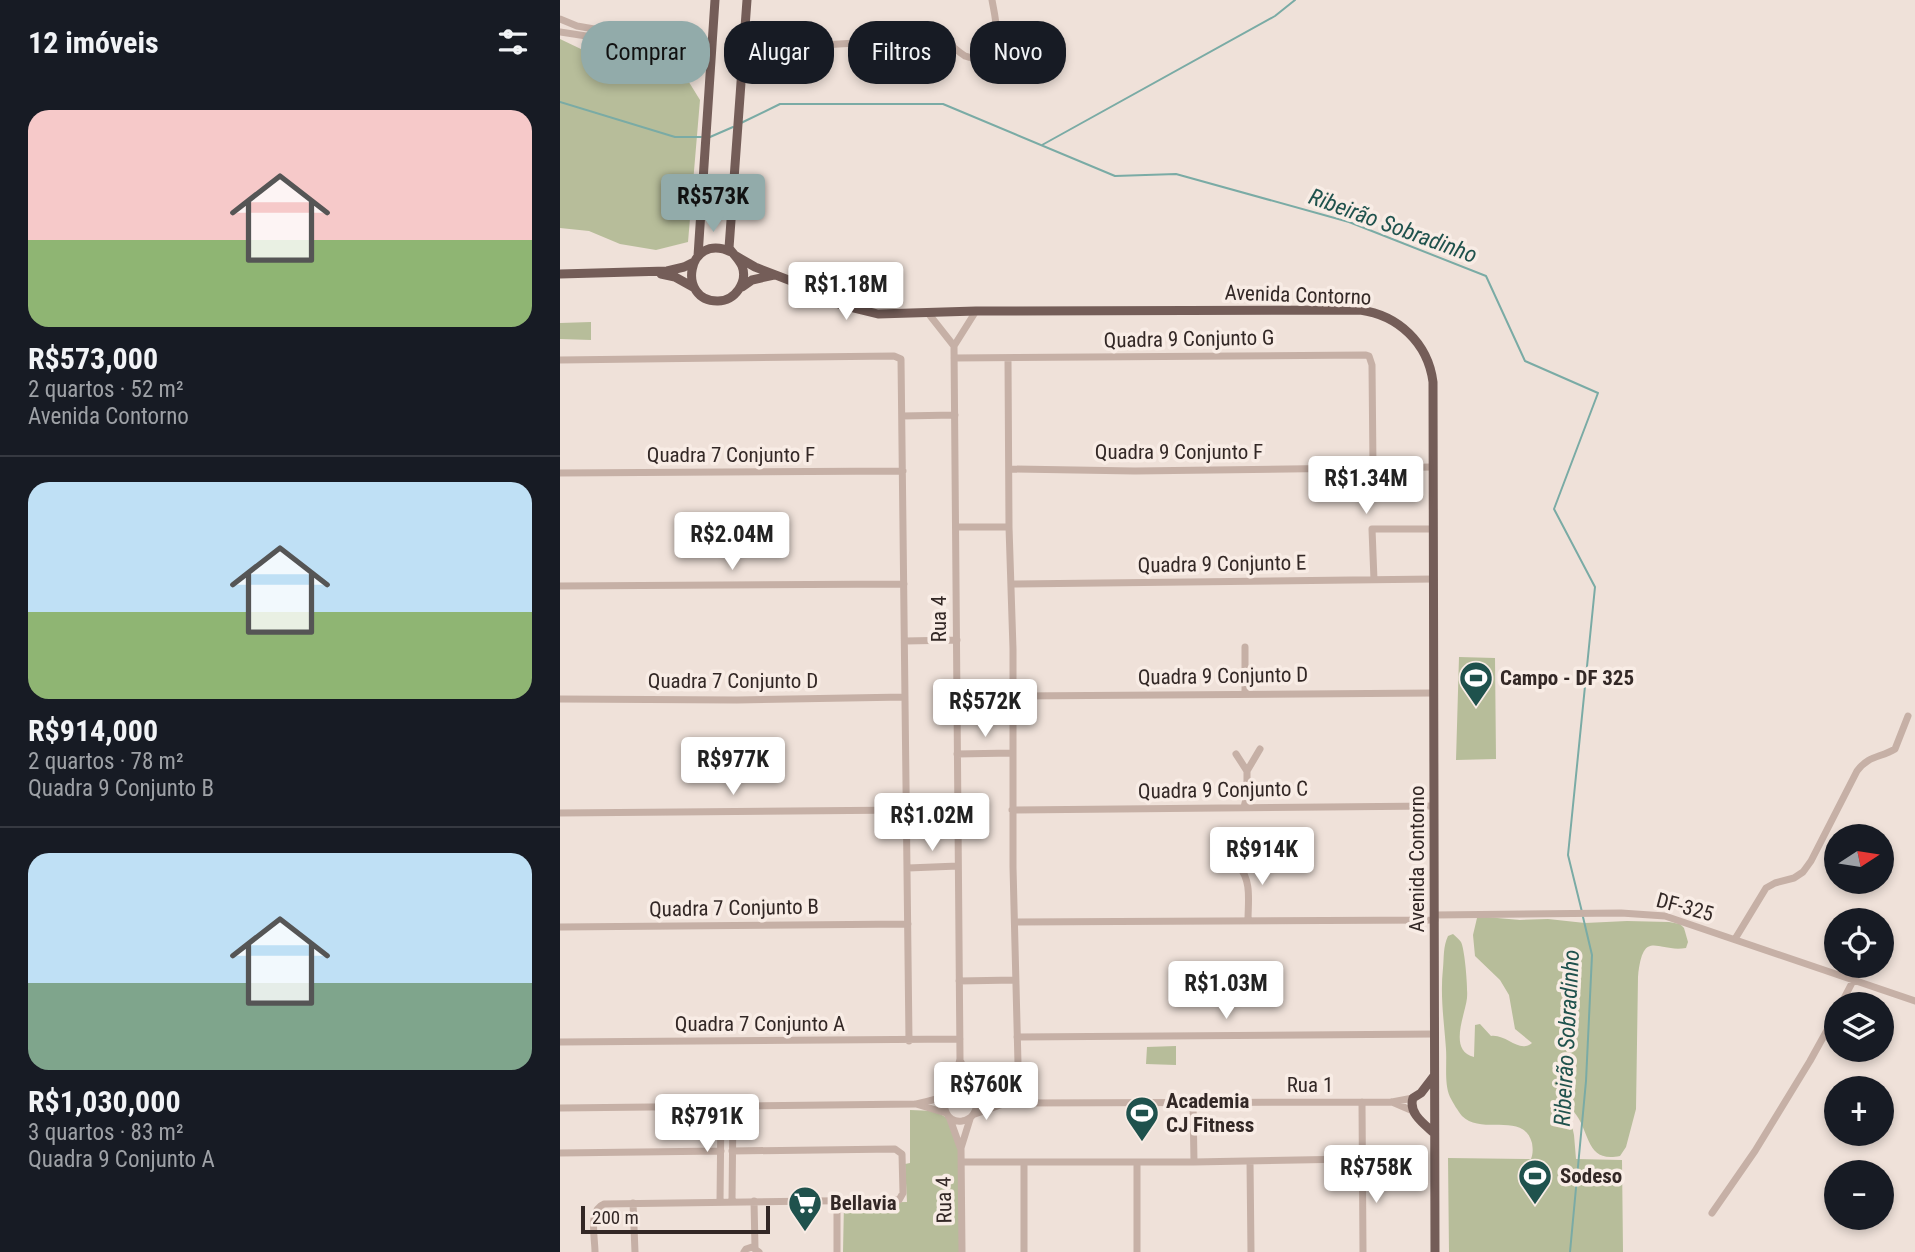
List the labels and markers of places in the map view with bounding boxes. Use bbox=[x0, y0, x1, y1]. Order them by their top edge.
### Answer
pin: R$573K bbox=[656, 174, 770, 234]
pin: R$1.18M bbox=[781, 262, 911, 322]
pin: R$1.34M bbox=[1301, 456, 1431, 516]
pin: R$2.04M bbox=[667, 512, 797, 572]
sports icon: Campo - DF 325 bbox=[1457, 659, 1495, 708]
place label: Campo - DF 325 bbox=[1500, 666, 1634, 690]
pin: R$572K bbox=[928, 680, 1042, 739]
pin: R$977K bbox=[676, 738, 790, 797]
pin: R$1.02M bbox=[867, 794, 997, 853]
pin: R$914K bbox=[1205, 828, 1319, 887]
pin: R$1.03M bbox=[1161, 962, 1291, 1021]
pin: R$760K bbox=[929, 1062, 1043, 1122]
place label: Academia CJ Fitness bbox=[1166, 1089, 1254, 1137]
pin: R$791K bbox=[650, 1094, 764, 1154]
sports icon: Academia CJ Fitness bbox=[1123, 1094, 1161, 1143]
pin: R$758K bbox=[1319, 1146, 1433, 1205]
sports icon: Sodeso bbox=[1516, 1157, 1554, 1206]
place label: Sodeso bbox=[1560, 1164, 1622, 1188]
supermarket icon: Bellavia bbox=[786, 1184, 824, 1233]
place label: Bellavia bbox=[830, 1191, 897, 1215]

